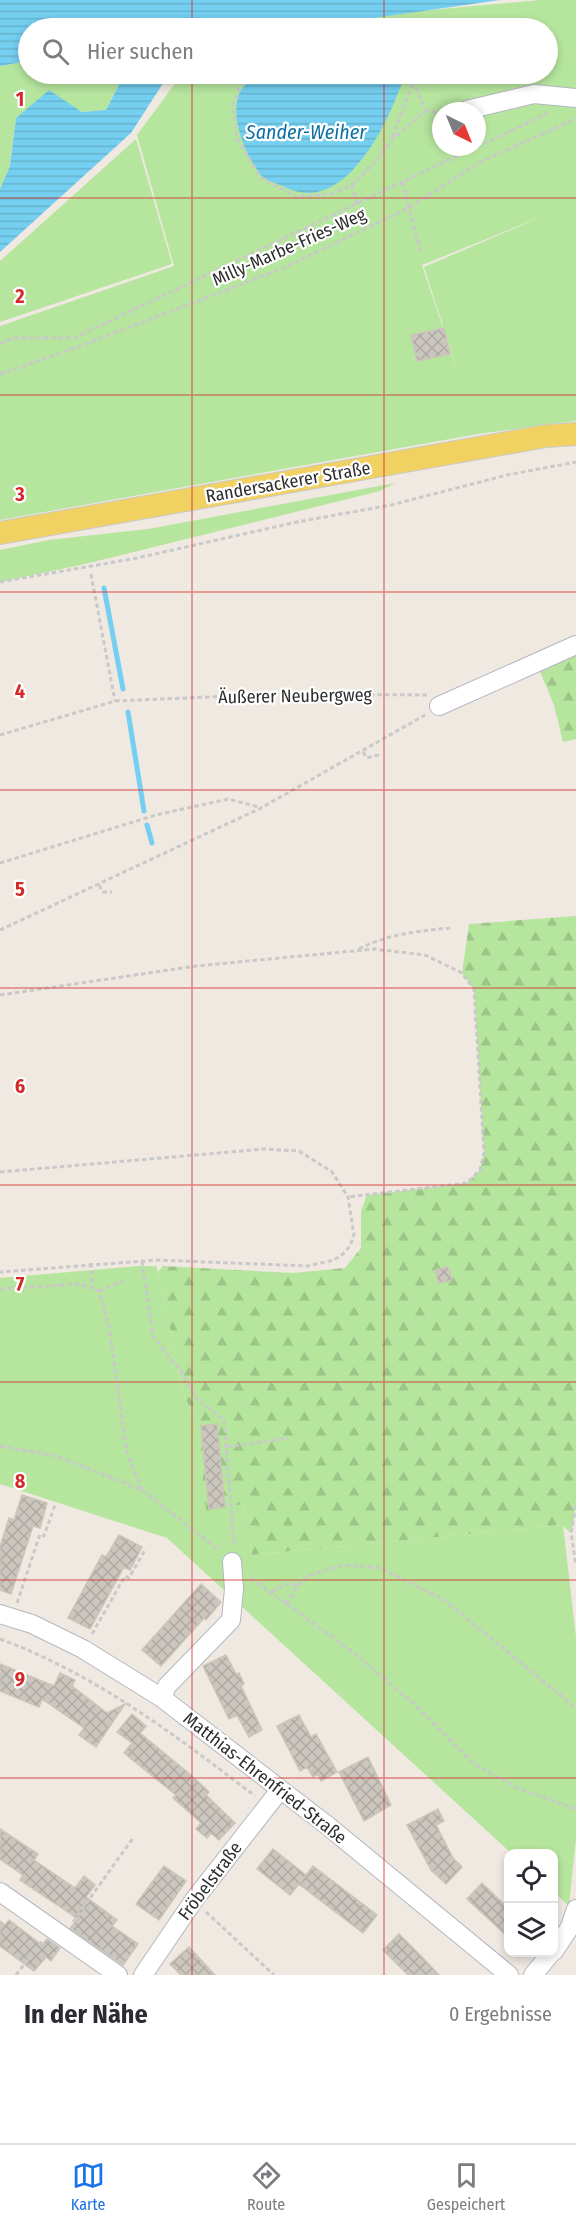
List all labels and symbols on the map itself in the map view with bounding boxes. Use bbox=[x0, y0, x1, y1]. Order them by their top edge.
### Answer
text: 1 bbox=[16, 87, 24, 111]
north arrow bbox=[432, 102, 486, 156]
water label: Sander-Weiher bbox=[245, 120, 367, 144]
street label: Milly-Marbe-Fries-Weg bbox=[209, 203, 370, 291]
text: 2 bbox=[14, 284, 25, 308]
street label: Randersackerer Straße bbox=[204, 457, 372, 507]
text: 3 bbox=[14, 482, 25, 506]
text: 4 bbox=[15, 679, 25, 703]
street label: Äußerer Neubergweg bbox=[218, 684, 373, 708]
text: 5 bbox=[15, 877, 25, 901]
text: 6 bbox=[15, 1074, 25, 1098]
text: 7 bbox=[16, 1272, 25, 1296]
text: 8 bbox=[15, 1469, 26, 1493]
text: 9 bbox=[15, 1667, 25, 1691]
street label: Matthias-Ehrenfried-Straße bbox=[179, 1707, 351, 1849]
street label: Fröbelstraße bbox=[173, 1837, 247, 1925]

